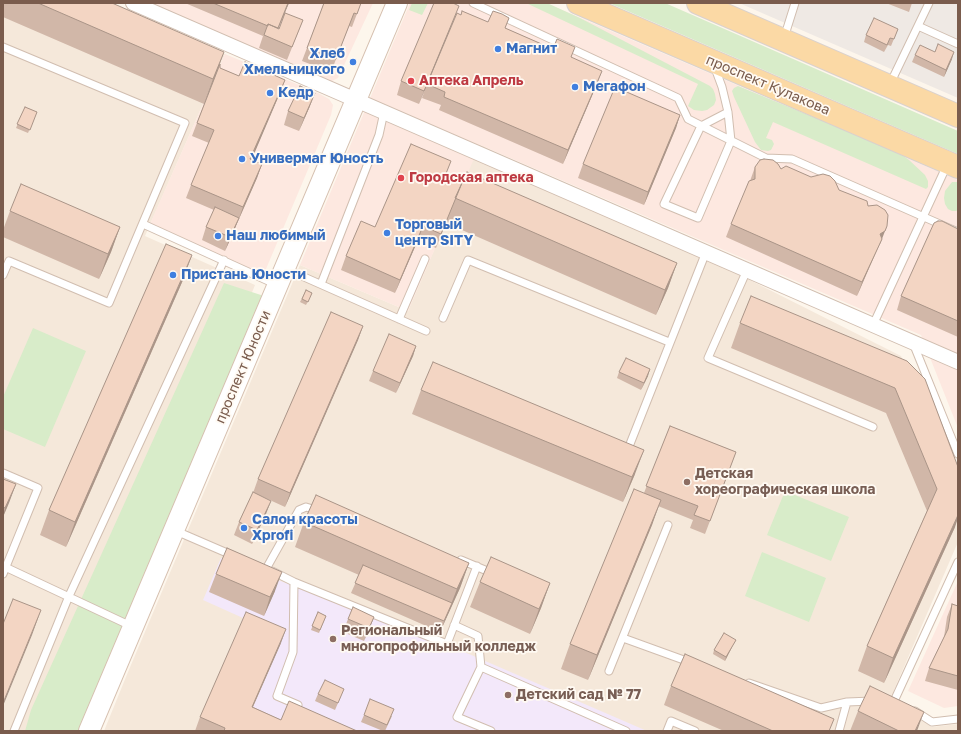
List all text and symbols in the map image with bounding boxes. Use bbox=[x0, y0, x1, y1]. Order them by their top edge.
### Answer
place label: Магнит bbox=[506, 41, 557, 57]
marker: Магнит bbox=[493, 44, 503, 54]
place label: Хлеб Хмельницкого bbox=[244, 46, 345, 78]
street label: проспект Кулакова bbox=[704, 51, 832, 119]
marker: Хлеб Хмельницкого bbox=[348, 57, 358, 67]
place label: Аптека Апрель bbox=[419, 73, 523, 89]
marker: Аптека Апрель bbox=[406, 76, 416, 86]
place label: Мегафон bbox=[583, 79, 646, 95]
marker: Мегафон bbox=[570, 82, 580, 92]
place label: Кедр bbox=[278, 85, 314, 101]
marker: Кедр bbox=[265, 88, 275, 98]
place label: Универмаг Юность bbox=[250, 151, 383, 167]
marker: Универмаг Юность bbox=[237, 154, 247, 164]
place label: Городская аптека bbox=[409, 170, 534, 186]
marker: Городская аптека bbox=[396, 173, 406, 183]
place label: Торговый центр SITY bbox=[395, 217, 473, 250]
place label: Наш любимый bbox=[226, 228, 326, 244]
marker: Торговый центр SITY bbox=[382, 228, 392, 238]
marker: Наш любимый bbox=[213, 231, 223, 241]
place label: Пристань Юности bbox=[181, 267, 306, 283]
marker: Пристань Юности bbox=[168, 270, 178, 280]
street label: проспект Юности bbox=[212, 308, 274, 426]
place label: Детская хореографическая школа bbox=[695, 466, 875, 498]
marker: Детская хореографическая школа bbox=[682, 477, 692, 487]
place label: Салон красоты Xprofi bbox=[252, 512, 358, 544]
marker: Салон красоты Xprofi bbox=[239, 523, 249, 533]
place label: Региональный многопрофильный колледж bbox=[341, 623, 536, 656]
marker: Региональный многопрофильный колледж bbox=[328, 634, 338, 644]
place label: Детский сад № 77 bbox=[516, 687, 641, 703]
marker: Детский сад № 77 bbox=[503, 690, 513, 700]

